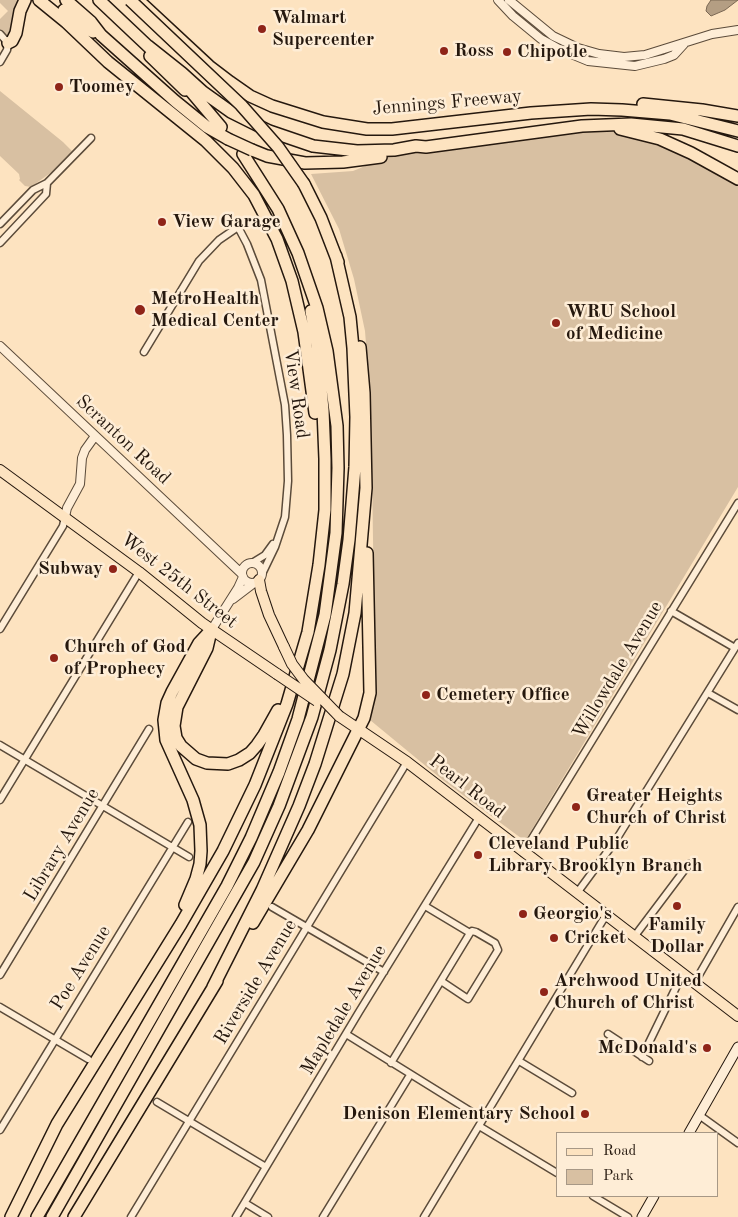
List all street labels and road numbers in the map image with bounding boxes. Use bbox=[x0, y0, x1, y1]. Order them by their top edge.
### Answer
street label: Jennings Freeway bbox=[371, 85, 523, 121]
street label: View Road bbox=[278, 348, 314, 440]
street label: Scranton Road bbox=[71, 390, 175, 490]
street label: West 25th Street bbox=[116, 528, 242, 634]
street label: Willowdale Avenue bbox=[568, 597, 668, 743]
street label: Pearl Road bbox=[424, 750, 510, 824]
street label: Library Avenue bbox=[19, 784, 105, 906]
street label: Riverside Avenue bbox=[210, 915, 302, 1049]
street label: Poe Avenue bbox=[46, 921, 116, 1015]
street label: Mapledale Avenue bbox=[296, 941, 392, 1079]

